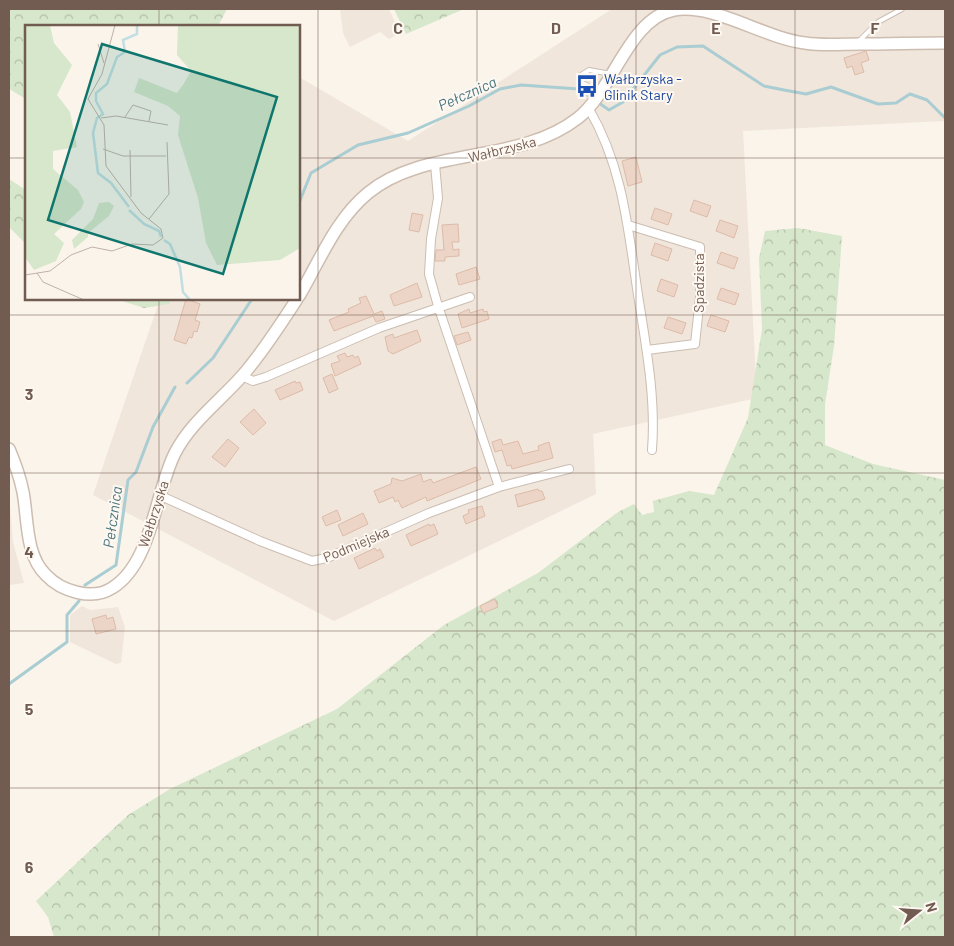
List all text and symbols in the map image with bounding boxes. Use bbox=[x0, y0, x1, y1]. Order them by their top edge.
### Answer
text: C bbox=[393, 18, 403, 37]
text: D bbox=[551, 18, 561, 37]
text: E bbox=[711, 18, 721, 37]
text: F bbox=[871, 18, 880, 37]
inset map bbox=[25, 25, 300, 300]
place label: Wałbrzyska - Glinik Stary bbox=[604, 70, 682, 103]
water label: Pełcznica bbox=[435, 72, 499, 114]
bus stop icon: Wałbrzyska - Glinik Stary bbox=[574, 73, 600, 99]
street label: Wałbrzyska bbox=[466, 132, 538, 166]
street label: Spadzista bbox=[690, 253, 707, 313]
text: 3 bbox=[25, 384, 33, 403]
street label: Wałbrzyska bbox=[134, 478, 172, 550]
water label: Pełcznica bbox=[99, 485, 125, 549]
street label: Podmiejska bbox=[320, 522, 392, 566]
text: 4 bbox=[24, 542, 34, 561]
text: 5 bbox=[25, 699, 34, 718]
text: 6 bbox=[25, 857, 34, 876]
north arrow bbox=[894, 886, 944, 936]
text: N bbox=[922, 900, 941, 914]

